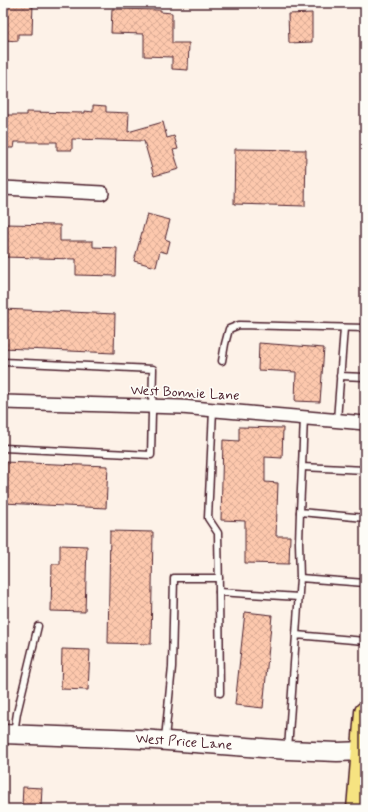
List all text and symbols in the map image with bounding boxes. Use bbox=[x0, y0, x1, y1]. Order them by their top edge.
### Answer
street label: West Bonnie Lane bbox=[130, 381, 240, 405]
street label: West Price Lane bbox=[135, 730, 233, 754]

